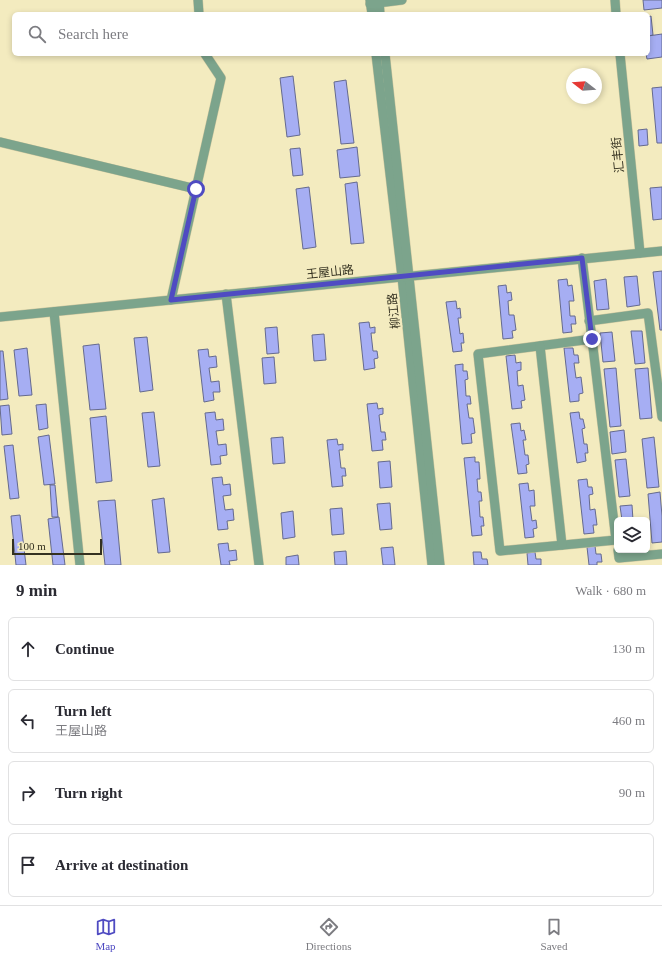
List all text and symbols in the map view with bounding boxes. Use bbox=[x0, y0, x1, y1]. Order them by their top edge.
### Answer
search box bbox=[12, 12, 650, 56]
icon: search bbox=[26, 23, 48, 45]
text: Search here bbox=[58, 26, 128, 42]
north arrow bbox=[566, 68, 602, 104]
street label: 汇丰街 bbox=[609, 136, 627, 174]
route start bbox=[187, 180, 205, 198]
street label: 王屋山路 bbox=[305, 263, 355, 281]
street label: 柳江路 bbox=[385, 292, 403, 330]
route end bbox=[583, 330, 601, 348]
map controls bbox=[614, 517, 650, 553]
button: layers bbox=[614, 517, 650, 553]
scale bar bbox=[12, 537, 102, 556]
text: 100 m bbox=[18, 540, 46, 552]
text: 9 min bbox=[16, 581, 57, 600]
text: Walk · 680 m bbox=[575, 583, 646, 598]
icon: ahead bbox=[17, 638, 39, 660]
text: Continue bbox=[55, 641, 114, 657]
text: 130 m bbox=[612, 641, 645, 656]
text: Turn left bbox=[55, 703, 112, 719]
icon: left bbox=[17, 710, 39, 732]
text: 460 m bbox=[612, 713, 645, 728]
text: 王屋山路 bbox=[55, 723, 107, 738]
icon: right bbox=[17, 782, 39, 804]
text: Turn right bbox=[55, 785, 122, 801]
text: 90 m bbox=[619, 785, 645, 800]
icon: arrive bbox=[17, 854, 39, 876]
text: Arrive at destination bbox=[55, 857, 188, 873]
tab: Map bbox=[95, 916, 117, 952]
tab: Directions bbox=[306, 916, 351, 952]
tab: Saved bbox=[541, 916, 567, 952]

